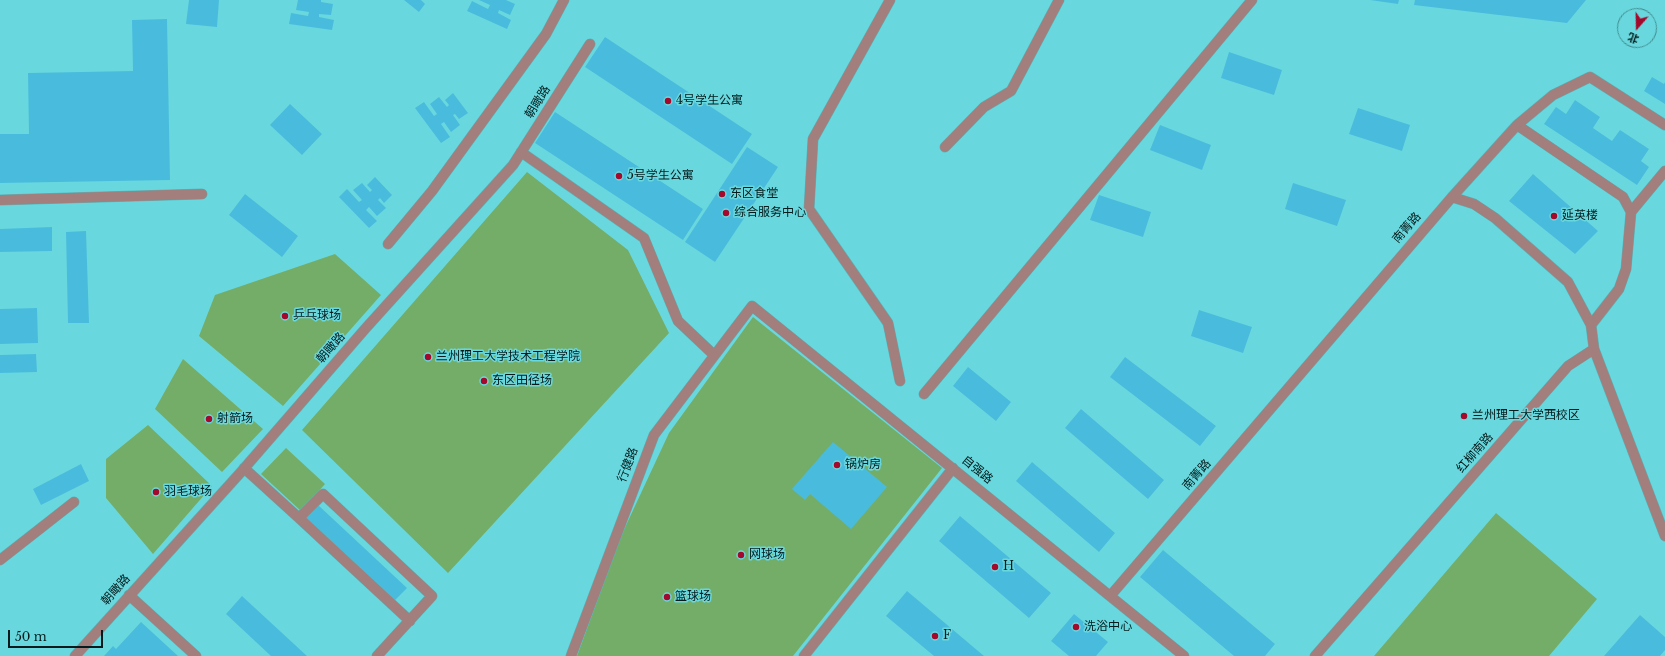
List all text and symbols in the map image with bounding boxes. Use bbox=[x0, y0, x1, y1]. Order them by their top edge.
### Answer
north arrow bbox=[1617, 8, 1657, 48]
text: 北 bbox=[1626, 30, 1641, 47]
street label: 朝瞰路 bbox=[522, 83, 554, 121]
place label: 4号学生公寓 bbox=[676, 94, 743, 108]
marker: 4号学生公寓 bbox=[663, 96, 673, 106]
place label: 5号学生公寓 bbox=[627, 169, 694, 183]
marker: 5号学生公寓 bbox=[614, 171, 624, 181]
place label: 东区食堂 bbox=[730, 187, 778, 201]
marker: 东区食堂 bbox=[717, 189, 727, 199]
place label: 综合服务中心 bbox=[734, 206, 806, 220]
marker: 综合服务中心 bbox=[721, 208, 731, 218]
place label: 延英楼 bbox=[1562, 209, 1598, 223]
street label: 南菁路 bbox=[1390, 210, 1424, 246]
marker: 延英楼 bbox=[1549, 211, 1559, 221]
place label: 乒乓球场 bbox=[293, 309, 341, 323]
marker: 乒乓球场 bbox=[280, 311, 290, 321]
street label: 朝瞰路 bbox=[314, 330, 348, 366]
place label: 兰州理工大学技术工程学院 bbox=[436, 350, 580, 364]
marker: 兰州理工大学技术工程学院 bbox=[423, 352, 433, 362]
place label: 东区田径场 bbox=[492, 374, 552, 388]
marker: 东区田径场 bbox=[479, 376, 489, 386]
place label: 兰州理工大学西校区 bbox=[1472, 409, 1580, 423]
marker: 兰州理工大学西校区 bbox=[1459, 411, 1469, 421]
place label: 射箭场 bbox=[217, 412, 253, 426]
marker: 射箭场 bbox=[204, 414, 214, 424]
street label: 红柳南路 bbox=[1454, 430, 1496, 476]
street label: 行健路 bbox=[615, 446, 641, 484]
street label: 自强路 bbox=[958, 453, 996, 487]
street label: 南菁路 bbox=[1180, 457, 1214, 493]
place label: 锅炉房 bbox=[845, 458, 881, 472]
marker: 锅炉房 bbox=[832, 460, 842, 470]
place label: 羽毛球场 bbox=[164, 485, 212, 499]
marker: 羽毛球场 bbox=[151, 487, 161, 497]
place label: 网球场 bbox=[749, 548, 785, 562]
marker: 网球场 bbox=[736, 550, 746, 560]
place label: H bbox=[1003, 560, 1014, 574]
marker: H bbox=[990, 562, 1000, 572]
street label: 朝瞰路 bbox=[99, 572, 133, 608]
place label: 篮球场 bbox=[675, 590, 711, 604]
marker: 篮球场 bbox=[662, 592, 672, 602]
place label: 洗浴中心 bbox=[1084, 620, 1132, 634]
scale bar bbox=[10, 622, 105, 648]
marker: 洗浴中心 bbox=[1071, 622, 1081, 632]
text: 50 m bbox=[15, 629, 47, 644]
place label: F bbox=[943, 629, 951, 643]
marker: F bbox=[930, 631, 940, 641]

